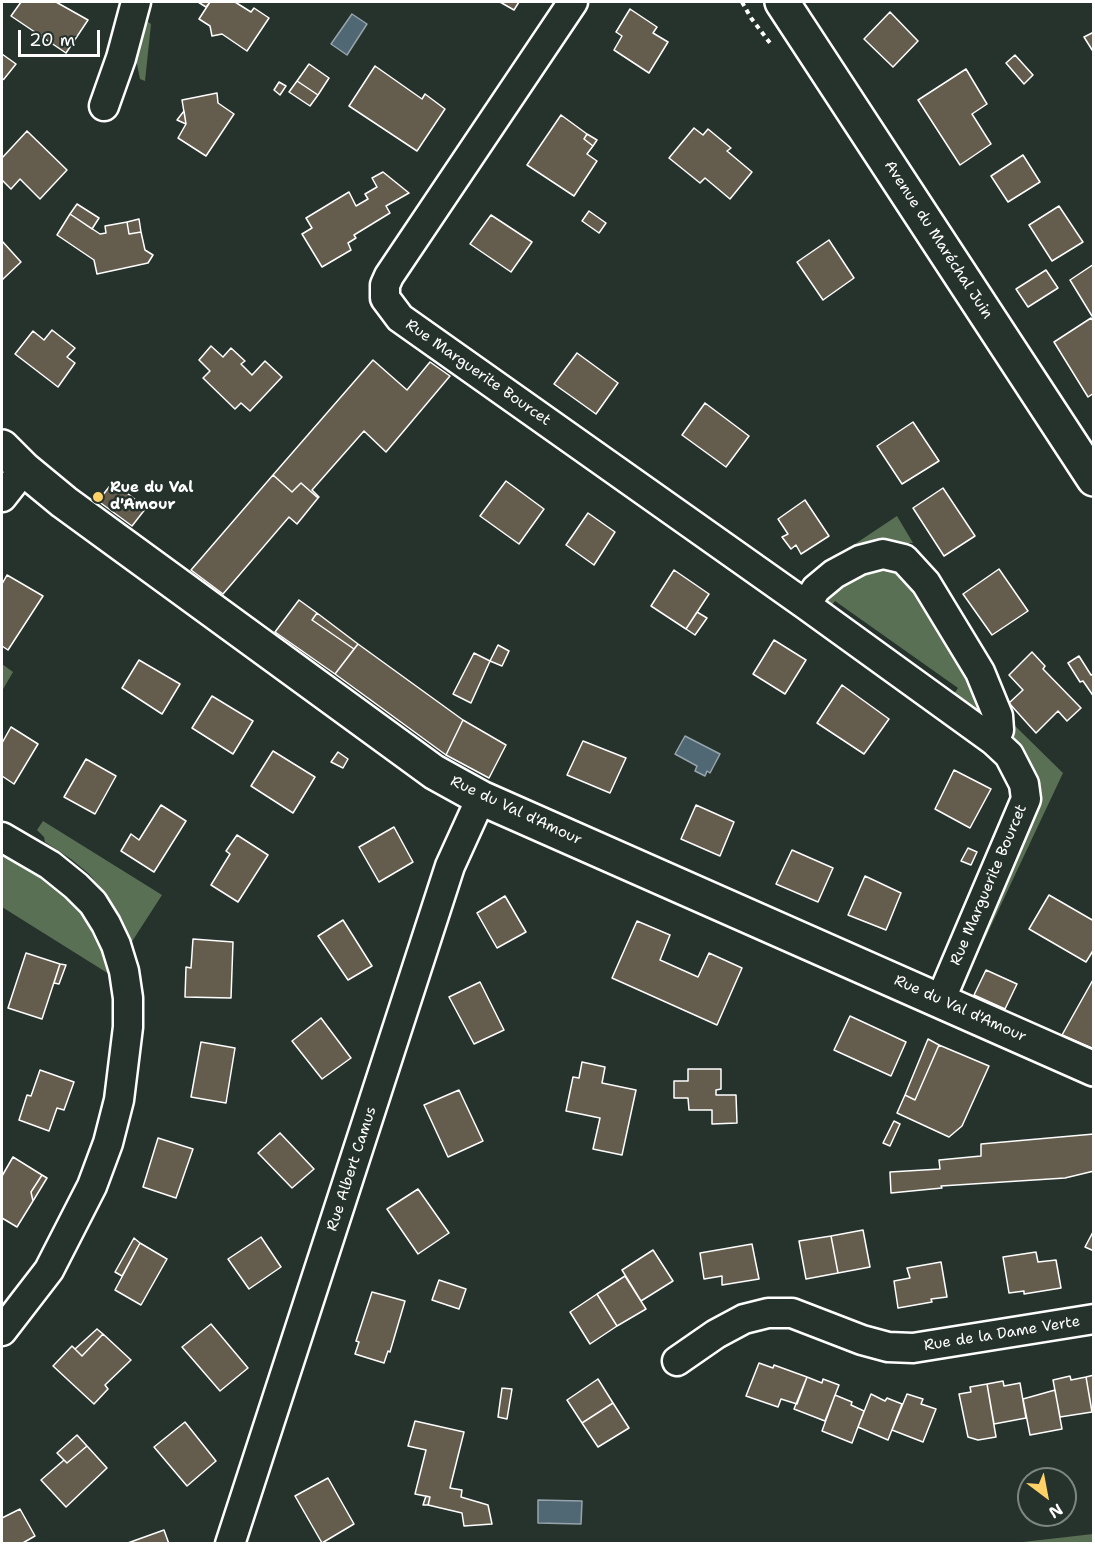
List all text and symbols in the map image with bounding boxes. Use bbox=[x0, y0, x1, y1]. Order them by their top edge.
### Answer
scale bar bbox=[21, 18, 104, 56]
text: 20 m bbox=[29, 28, 75, 52]
street label: Avenue du Maréchal Juin bbox=[880, 157, 996, 323]
street label: Rue Marguerite Bourcet bbox=[402, 316, 554, 430]
place label: Rue du Val d'Amour bbox=[110, 479, 193, 514]
marker: Rue du Val d'Amour bbox=[91, 490, 105, 504]
street label: Rue du Val d'Amour bbox=[447, 773, 585, 849]
street label: Rue Marguerite Bourcet bbox=[947, 802, 1031, 968]
street label: Rue du Val d'Amour bbox=[891, 972, 1029, 1046]
street label: Rue Albert Camus bbox=[323, 1104, 381, 1234]
street label: Rue de la Dame Verte bbox=[923, 1313, 1081, 1355]
north arrow bbox=[1017, 1467, 1077, 1527]
text: N bbox=[1045, 1499, 1067, 1523]

